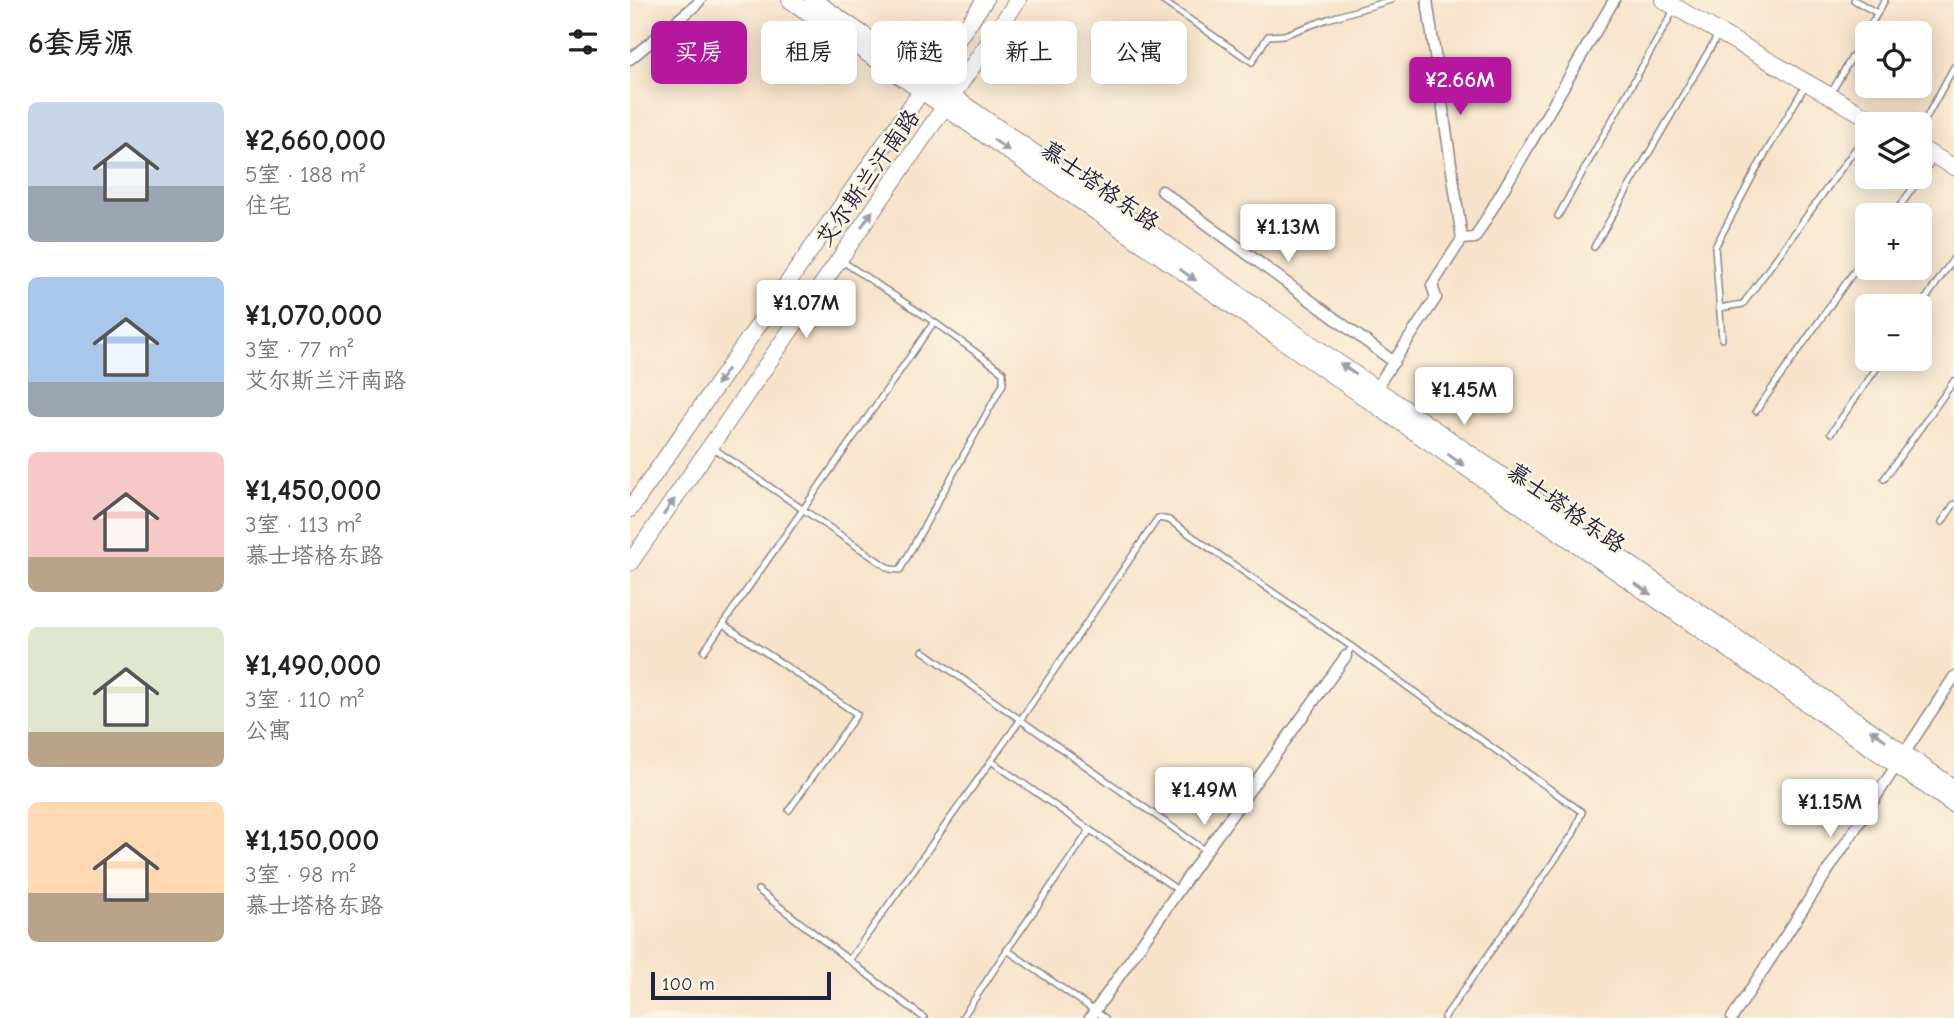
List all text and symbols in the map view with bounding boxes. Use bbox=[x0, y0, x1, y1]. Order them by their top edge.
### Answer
chip: 买房 bbox=[651, 21, 747, 84]
chip: 租房 bbox=[761, 21, 857, 84]
chip: 筛选 bbox=[871, 21, 967, 84]
chip: 新上 bbox=[981, 21, 1077, 84]
chip: 公寓 bbox=[1091, 21, 1187, 84]
map controls bbox=[1855, 21, 1932, 371]
button: locate bbox=[1855, 21, 1932, 98]
icon: filters bbox=[564, 23, 602, 61]
text: 6套房源 bbox=[28, 26, 134, 61]
pin: ¥2.66M bbox=[1403, 58, 1517, 117]
text: ¥2.66M bbox=[1425, 66, 1495, 93]
street label: 艾尔斯兰汗南路 bbox=[811, 104, 925, 252]
button: layers bbox=[1855, 112, 1932, 189]
text: ¥2,660,000 bbox=[245, 123, 386, 158]
icon: home bbox=[84, 130, 168, 214]
street label: 慕士塔格东路 bbox=[1036, 135, 1164, 237]
one-way arrow bbox=[992, 138, 1010, 152]
text: 5室 · 188 m² bbox=[245, 161, 365, 188]
text: 住宅 bbox=[245, 192, 291, 219]
button: + bbox=[1855, 203, 1932, 280]
pin: ¥1.13M bbox=[1231, 204, 1345, 264]
one-way arrow bbox=[860, 210, 874, 228]
text: ¥1.13M bbox=[1256, 213, 1320, 240]
one-way arrow bbox=[1179, 268, 1197, 282]
pin: ¥1.07M bbox=[749, 280, 863, 340]
text: ¥1.07M bbox=[773, 289, 839, 316]
button: − bbox=[1855, 294, 1932, 371]
text: ¥1,070,000 bbox=[245, 298, 382, 333]
icon: home bbox=[84, 305, 168, 389]
text: 3室 · 77 m² bbox=[245, 336, 353, 363]
one-way arrow bbox=[1339, 362, 1357, 376]
text: 艾尔斯兰汗南路 bbox=[245, 367, 406, 394]
one-way arrow bbox=[715, 368, 729, 386]
pin: ¥1.45M bbox=[1407, 368, 1521, 427]
text: ¥1.45M bbox=[1431, 376, 1497, 403]
one-way arrow bbox=[1446, 453, 1466, 466]
street label: 慕士塔格东路 bbox=[1502, 457, 1630, 559]
text: ¥1,450,000 bbox=[245, 473, 382, 508]
icon: home bbox=[84, 480, 168, 564]
one-way arrow bbox=[662, 498, 676, 516]
text: 3室 · 113 m² bbox=[245, 511, 361, 538]
text: 慕士塔格东路 bbox=[245, 542, 383, 569]
one-way arrow bbox=[1634, 582, 1652, 596]
text: ¥1,490,000 bbox=[245, 648, 381, 683]
icon: home bbox=[84, 655, 168, 739]
text: 3室 · 110 m² bbox=[245, 686, 364, 713]
text: 公寓 bbox=[245, 717, 291, 744]
one-way arrow bbox=[1869, 728, 1887, 742]
pin: ¥1.49M bbox=[1147, 768, 1261, 827]
text: ¥1.49M bbox=[1171, 776, 1237, 803]
pin: ¥1.15M bbox=[1773, 780, 1887, 839]
text: ¥1.15M bbox=[1798, 788, 1862, 815]
text: ¥1,150,000 bbox=[245, 823, 379, 858]
icon: home bbox=[84, 830, 168, 914]
text: 3室 · 98 m² bbox=[245, 861, 356, 888]
text: 慕士塔格东路 bbox=[245, 892, 383, 919]
scale bar bbox=[651, 969, 831, 1001]
text: 100 m bbox=[662, 973, 715, 995]

